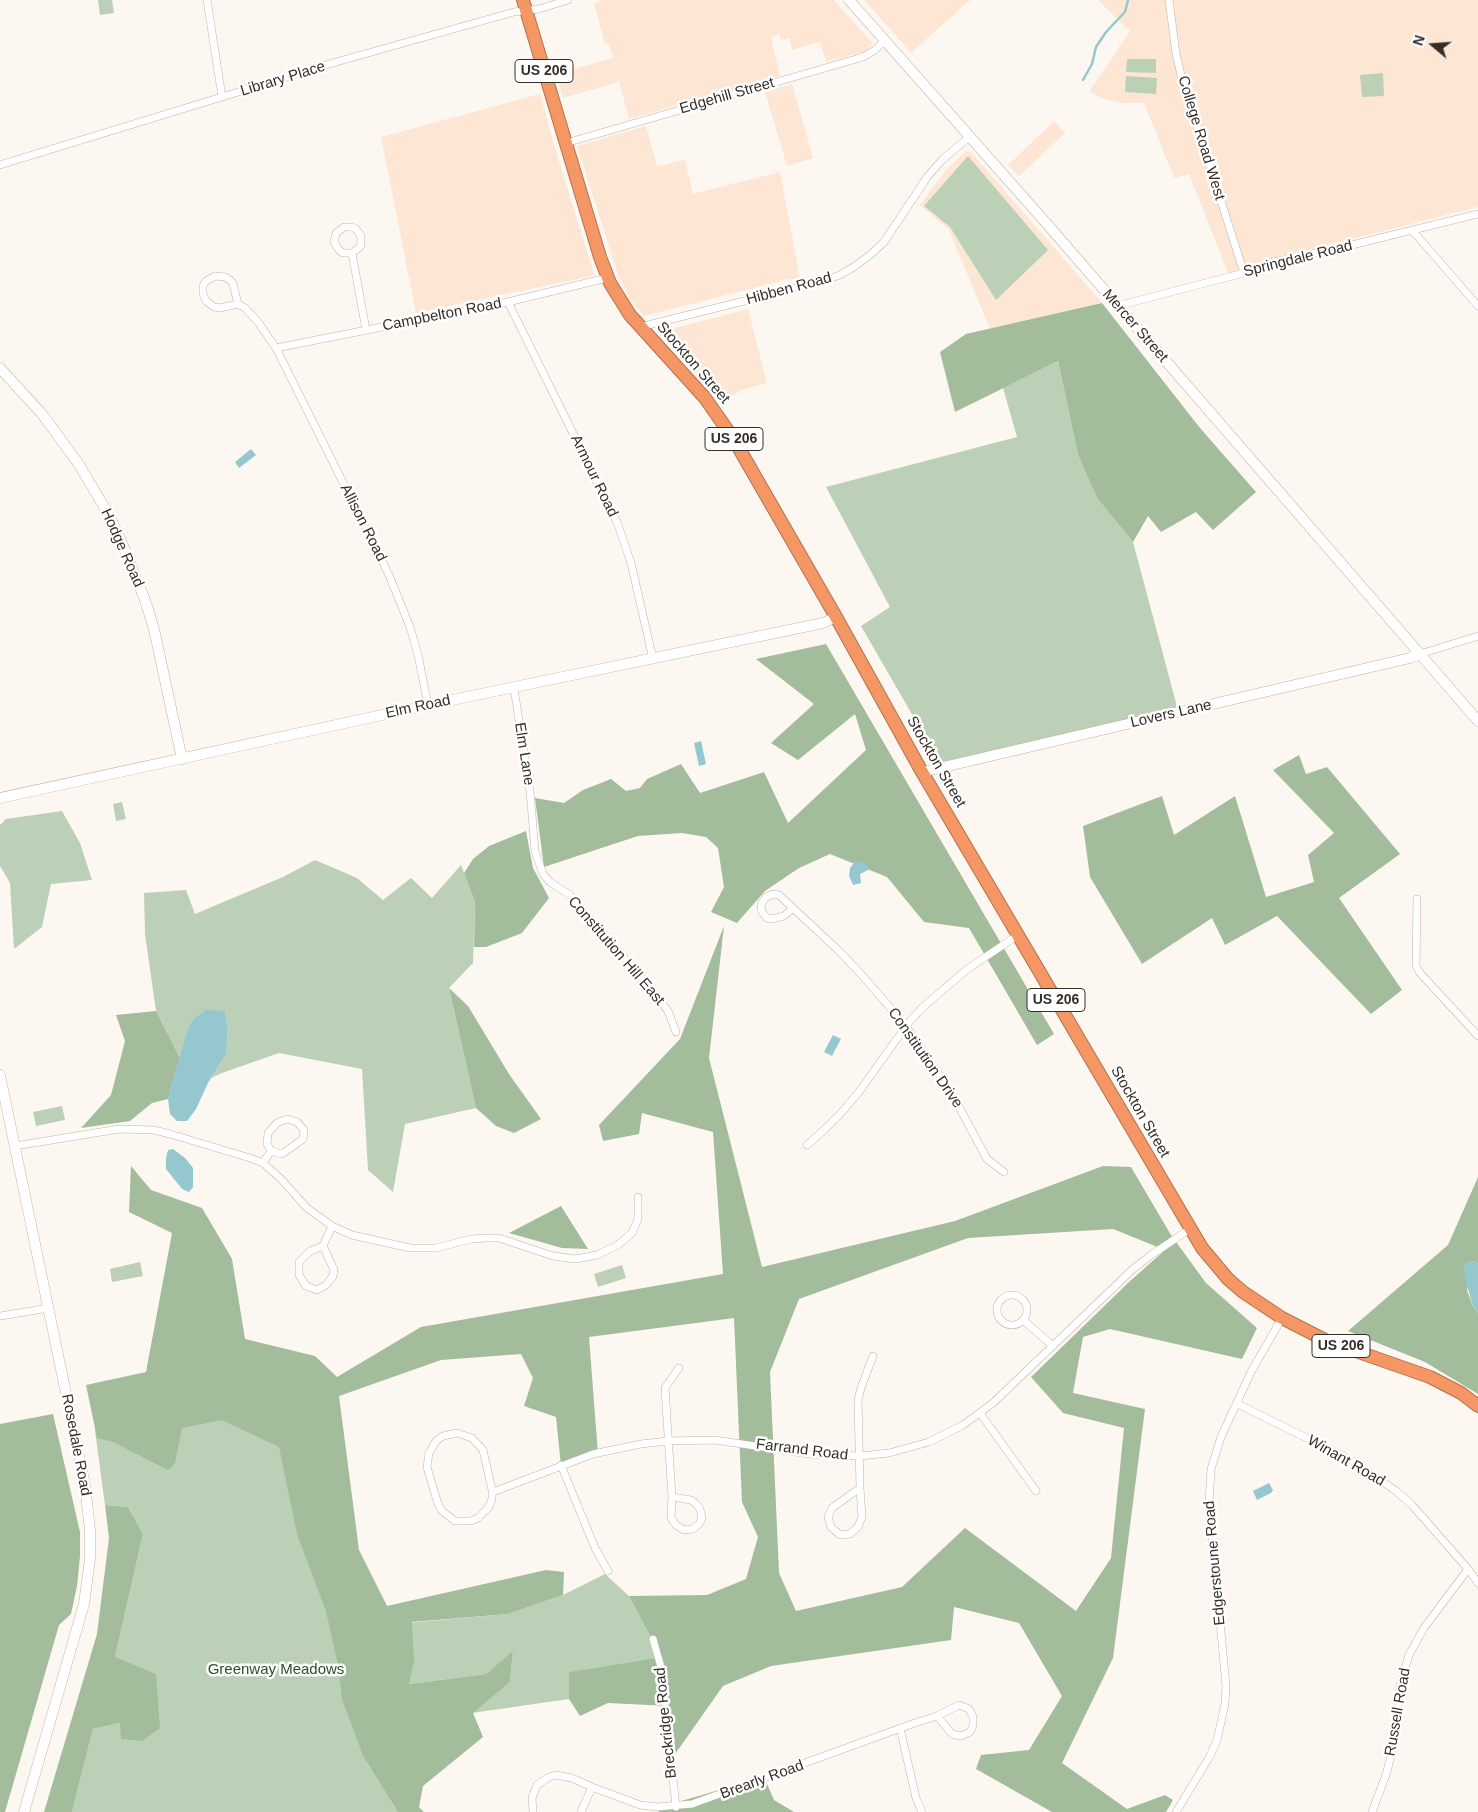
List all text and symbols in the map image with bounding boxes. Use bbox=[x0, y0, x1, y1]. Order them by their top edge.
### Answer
north arrow bbox=[1408, 20, 1458, 70]
text: N bbox=[1410, 33, 1428, 48]
street label: Library Place bbox=[239, 58, 327, 100]
road number: US 206 bbox=[515, 59, 573, 82]
street label: Edgehill Street bbox=[678, 74, 776, 118]
street label: College Road West bbox=[1174, 74, 1228, 202]
street label: Springdale Road bbox=[1242, 237, 1354, 281]
street label: Hibben Road bbox=[744, 269, 834, 309]
street label: Mercer Street bbox=[1098, 286, 1172, 366]
street label: Campbelton Road bbox=[381, 295, 503, 335]
street label: Stockton Street bbox=[653, 318, 733, 408]
road number: US 206 bbox=[705, 428, 763, 450]
street label: Armour Road bbox=[566, 432, 622, 520]
street label: Allison Road bbox=[336, 481, 390, 565]
street label: Hodge Road bbox=[97, 506, 147, 590]
street label: Elm Road bbox=[384, 691, 452, 723]
street label: Lovers Lane bbox=[1129, 696, 1213, 732]
street label: Stockton Street bbox=[903, 713, 969, 811]
street label: Elm Lane bbox=[510, 721, 538, 787]
street label: Constitution Hill East bbox=[564, 893, 668, 1009]
road number: US 206 bbox=[1027, 988, 1085, 1012]
street label: Constitution Drive bbox=[884, 1004, 966, 1112]
street label: Stockton Street bbox=[1107, 1063, 1173, 1161]
road number: US 206 bbox=[1312, 1334, 1370, 1358]
street label: Rosedale Road bbox=[57, 1393, 95, 1497]
street label: Winant Road bbox=[1304, 1432, 1388, 1490]
street label: Farrand Road bbox=[755, 1435, 849, 1465]
street label: Edgerstoune Road bbox=[1201, 1500, 1229, 1626]
park label: Greenway Meadows bbox=[208, 1661, 344, 1679]
street label: Breckridge Road bbox=[651, 1667, 681, 1779]
street label: Russell Road bbox=[1381, 1667, 1415, 1757]
street label: Brearly Road bbox=[718, 1757, 806, 1803]

